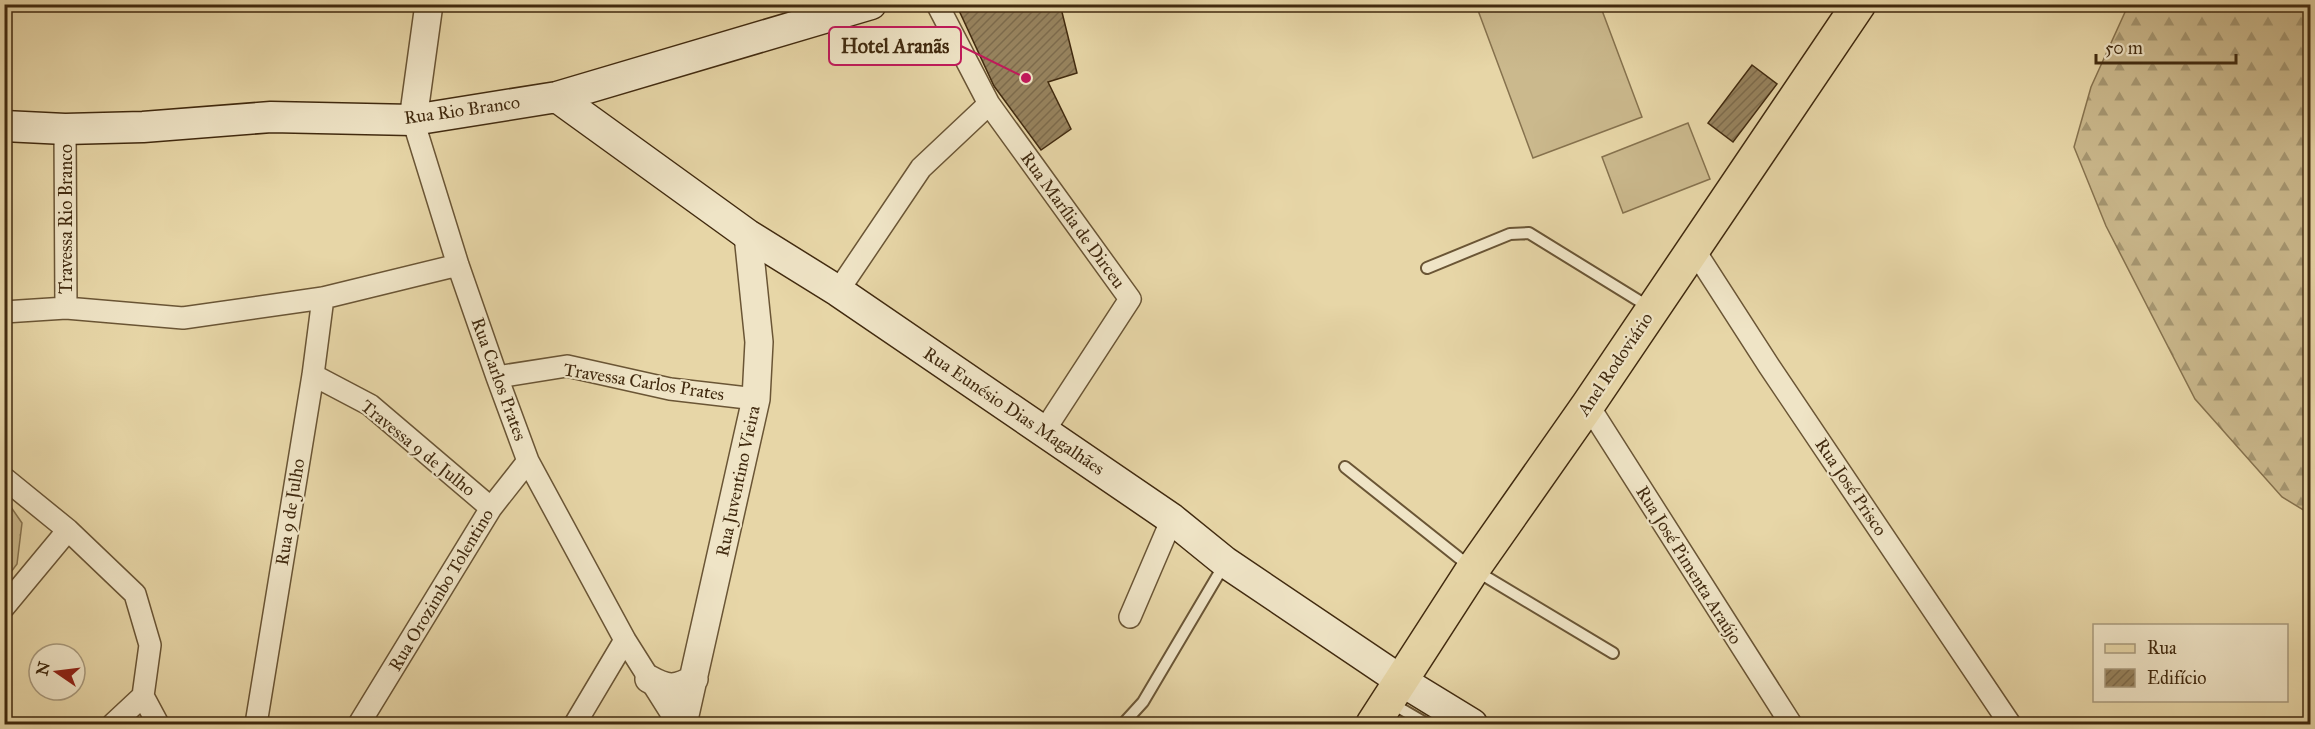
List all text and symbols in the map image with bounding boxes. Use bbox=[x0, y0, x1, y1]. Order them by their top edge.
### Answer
callout: Hotel Aranãs bbox=[829, 27, 961, 65]
scale bar bbox=[2096, 27, 2236, 65]
text: Hotel Aranãs bbox=[841, 34, 950, 58]
text: 50 m bbox=[2105, 37, 2143, 59]
street label: Rua Rio Branco bbox=[403, 91, 521, 129]
street label: Travessa Rio Branco bbox=[55, 144, 77, 294]
street label: Rua Marília de Dirceu bbox=[1016, 147, 1130, 293]
street label: Anel Rodoviário bbox=[1572, 308, 1658, 421]
street label: Rua Carlos Prates bbox=[467, 314, 531, 444]
street label: Rua Eunésio Dias Magalhães bbox=[919, 342, 1109, 481]
street label: Travessa Carlos Prates bbox=[562, 358, 726, 406]
street label: Travessa 9 de Julho bbox=[356, 395, 480, 502]
street label: Rua Juventino Vieira bbox=[711, 403, 766, 559]
street label: Rua José Prisco bbox=[1809, 434, 1892, 541]
street label: Rua 9 de Julho bbox=[271, 457, 310, 567]
street label: Rua José Pimenta Araújo bbox=[1630, 482, 1747, 649]
street label: Rua Orozimbo Tolentino bbox=[384, 505, 498, 675]
legend bbox=[2093, 624, 2288, 702]
text: Rua bbox=[2147, 637, 2177, 659]
north arrow bbox=[27, 642, 87, 702]
text: N bbox=[32, 659, 54, 677]
text: Edifício bbox=[2147, 667, 2206, 689]

